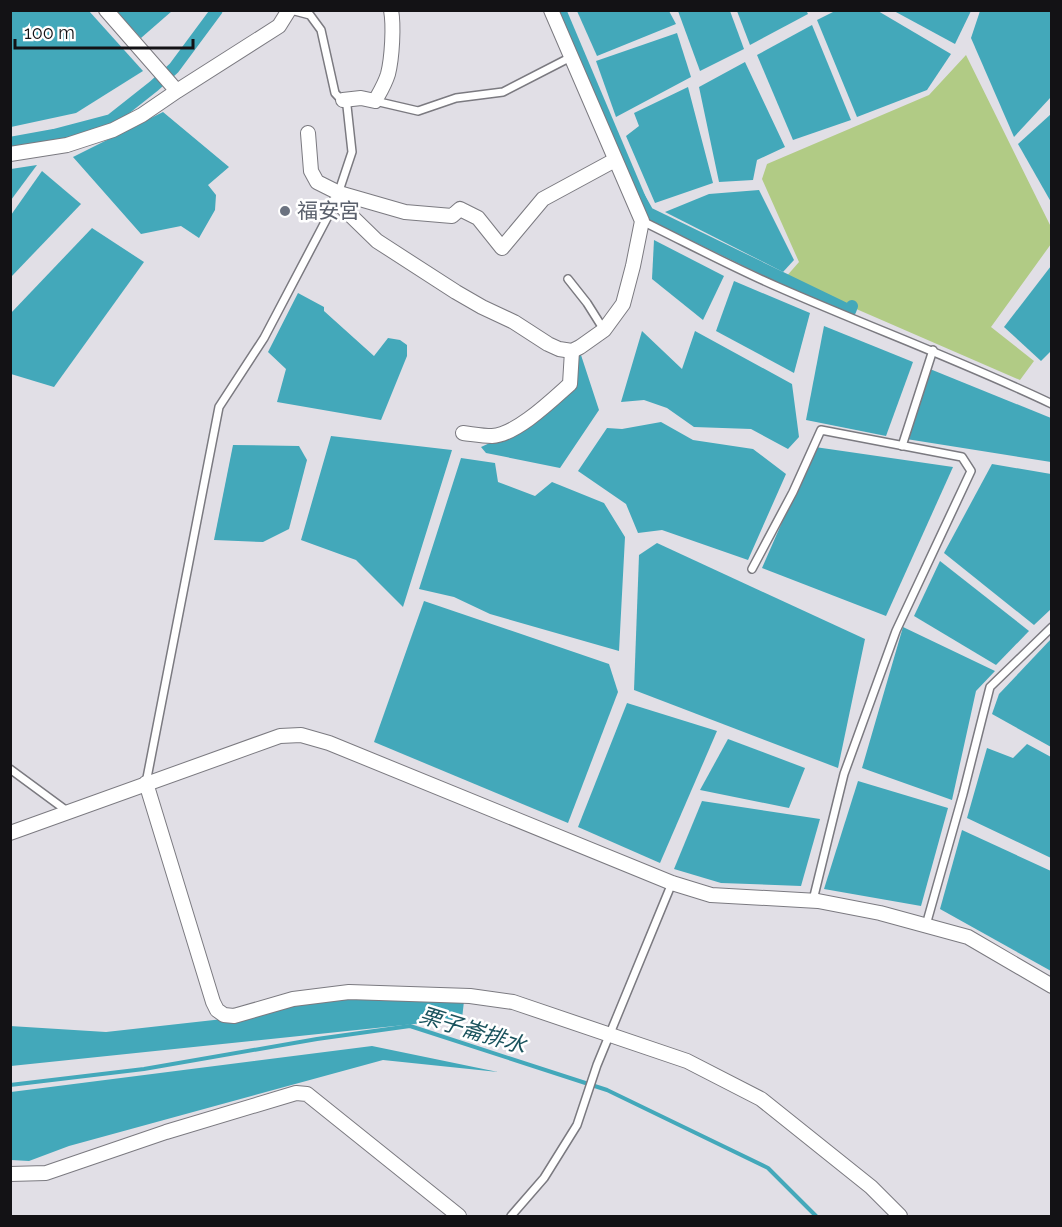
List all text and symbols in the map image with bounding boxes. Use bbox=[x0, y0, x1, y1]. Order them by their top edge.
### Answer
scale bar bbox=[15, 12, 194, 50]
text: 100 m bbox=[24, 22, 75, 43]
place label: 福安宮 bbox=[297, 198, 360, 223]
marker: 福安宮 bbox=[278, 204, 292, 218]
water label: 栗子崙排水 bbox=[417, 1001, 530, 1059]

